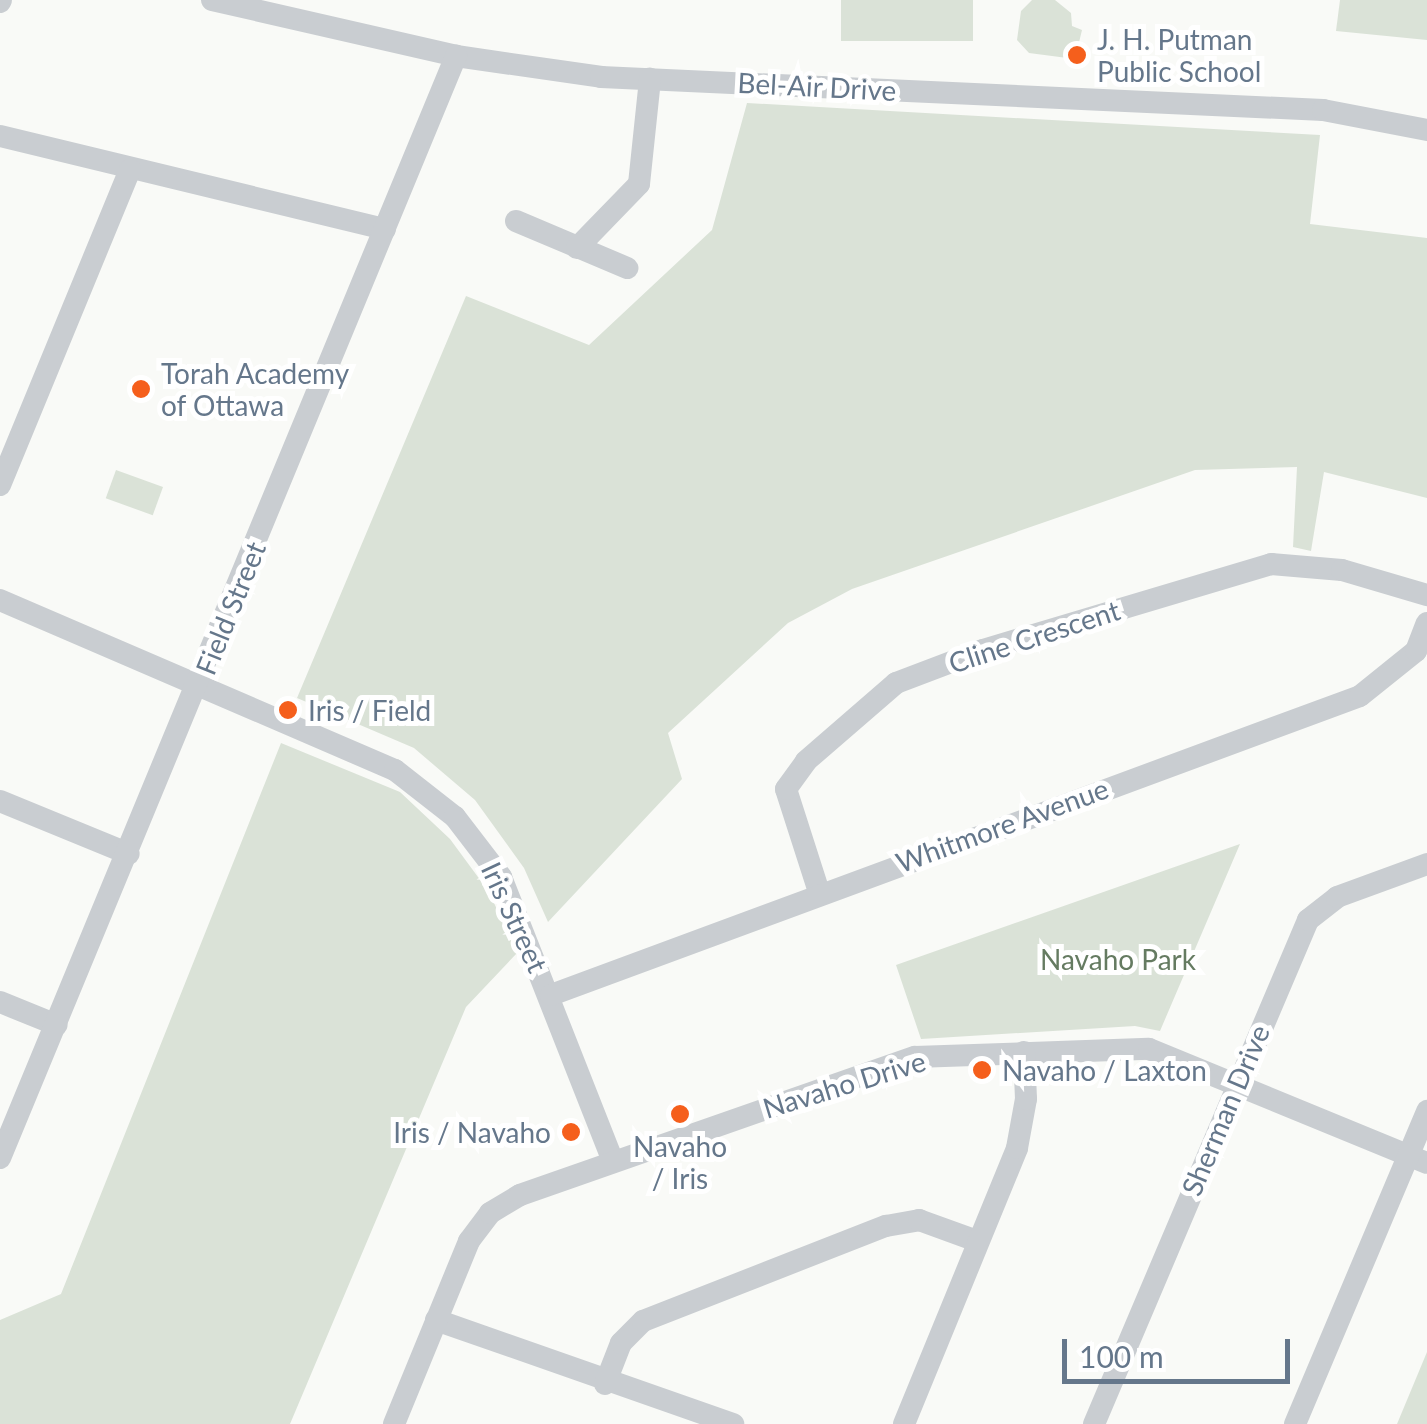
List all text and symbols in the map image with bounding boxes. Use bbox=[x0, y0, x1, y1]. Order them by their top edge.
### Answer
place label: J. H. Putman Public School bbox=[1097, 22, 1261, 88]
marker: J. H. Putman Public School bbox=[1066, 44, 1088, 66]
street label: Bel-Air Drive bbox=[737, 65, 897, 107]
place label: Torah Academy of Ottawa bbox=[161, 356, 350, 422]
marker: Torah Academy of Ottawa bbox=[130, 378, 152, 400]
street label: Field Street bbox=[188, 537, 272, 679]
street label: Cline Crescent bbox=[944, 593, 1124, 679]
place label: Iris / Field bbox=[308, 693, 431, 727]
marker: Iris / Field bbox=[277, 699, 299, 721]
street label: Whitmore Avenue bbox=[891, 771, 1113, 879]
street label: Iris Street bbox=[475, 857, 555, 977]
park label: Navaho Park bbox=[1040, 942, 1196, 976]
street label: Sherman Drive bbox=[1174, 1020, 1276, 1200]
street label: Navaho Drive bbox=[759, 1043, 929, 1125]
place label: Navaho / Laxton bbox=[1002, 1053, 1207, 1087]
marker: Navaho / Laxton bbox=[971, 1059, 993, 1081]
marker: Navaho / Iris bbox=[669, 1103, 691, 1125]
place label: Iris / Navaho bbox=[393, 1115, 551, 1149]
marker: Iris / Navaho bbox=[560, 1121, 582, 1143]
place label: Navaho / Iris bbox=[633, 1129, 727, 1195]
scale bar bbox=[1067, 1319, 1294, 1381]
text: 100 m bbox=[1079, 1338, 1164, 1374]

